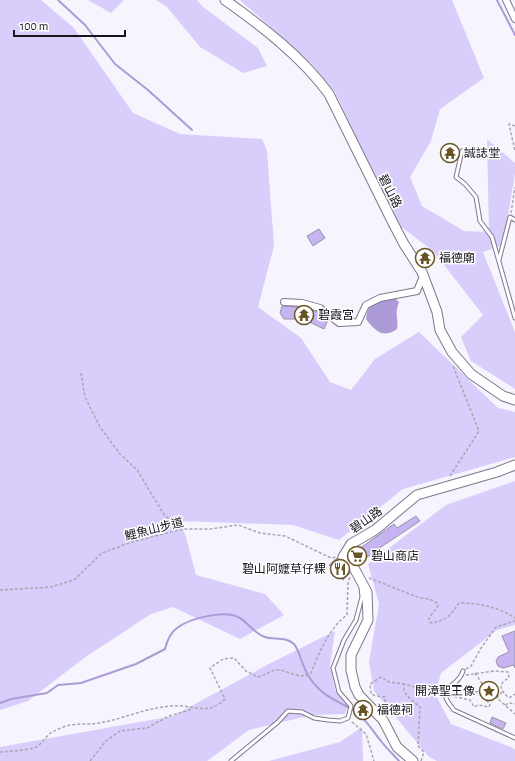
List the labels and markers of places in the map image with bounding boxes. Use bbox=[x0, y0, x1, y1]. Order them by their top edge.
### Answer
temple icon: 誠誌堂 bbox=[439, 142, 461, 164]
place label: 誠誌堂 bbox=[464, 146, 500, 159]
temple icon: 福德廟 bbox=[414, 247, 436, 269]
place label: 福德廟 bbox=[439, 251, 475, 264]
temple icon: 碧霞宮 bbox=[293, 304, 315, 326]
place label: 碧霞宮 bbox=[318, 308, 354, 321]
supermarket icon: 碧山商店 bbox=[346, 545, 368, 567]
place label: 碧山商店 bbox=[371, 549, 419, 562]
restaurant icon: 碧山阿嬤草仔粿 bbox=[329, 558, 351, 580]
place label: 碧山阿嬤草仔粿 bbox=[242, 562, 326, 575]
place icon: 開漳聖王像 bbox=[478, 680, 500, 702]
place label: 開漳聖王像 bbox=[415, 684, 475, 697]
temple icon: 福德祠 bbox=[352, 699, 374, 721]
place label: 福德祠 bbox=[377, 703, 413, 716]

